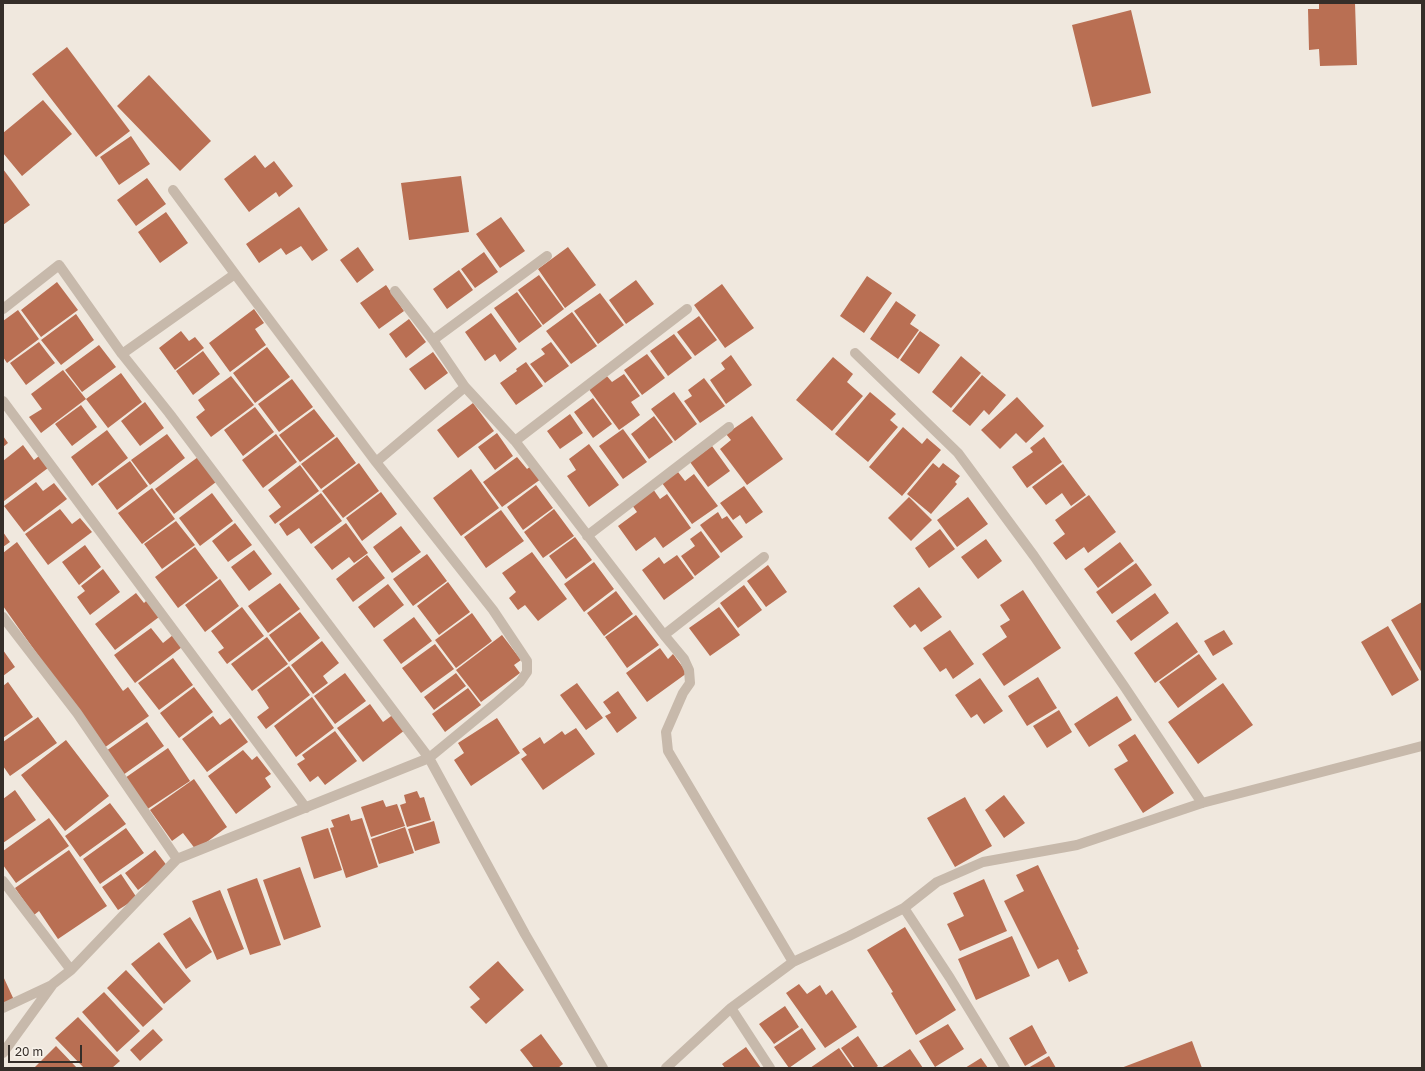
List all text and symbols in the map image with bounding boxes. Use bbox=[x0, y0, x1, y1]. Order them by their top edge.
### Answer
scale bar bbox=[10, 1037, 84, 1063]
text: 20 m bbox=[15, 1044, 43, 1059]

